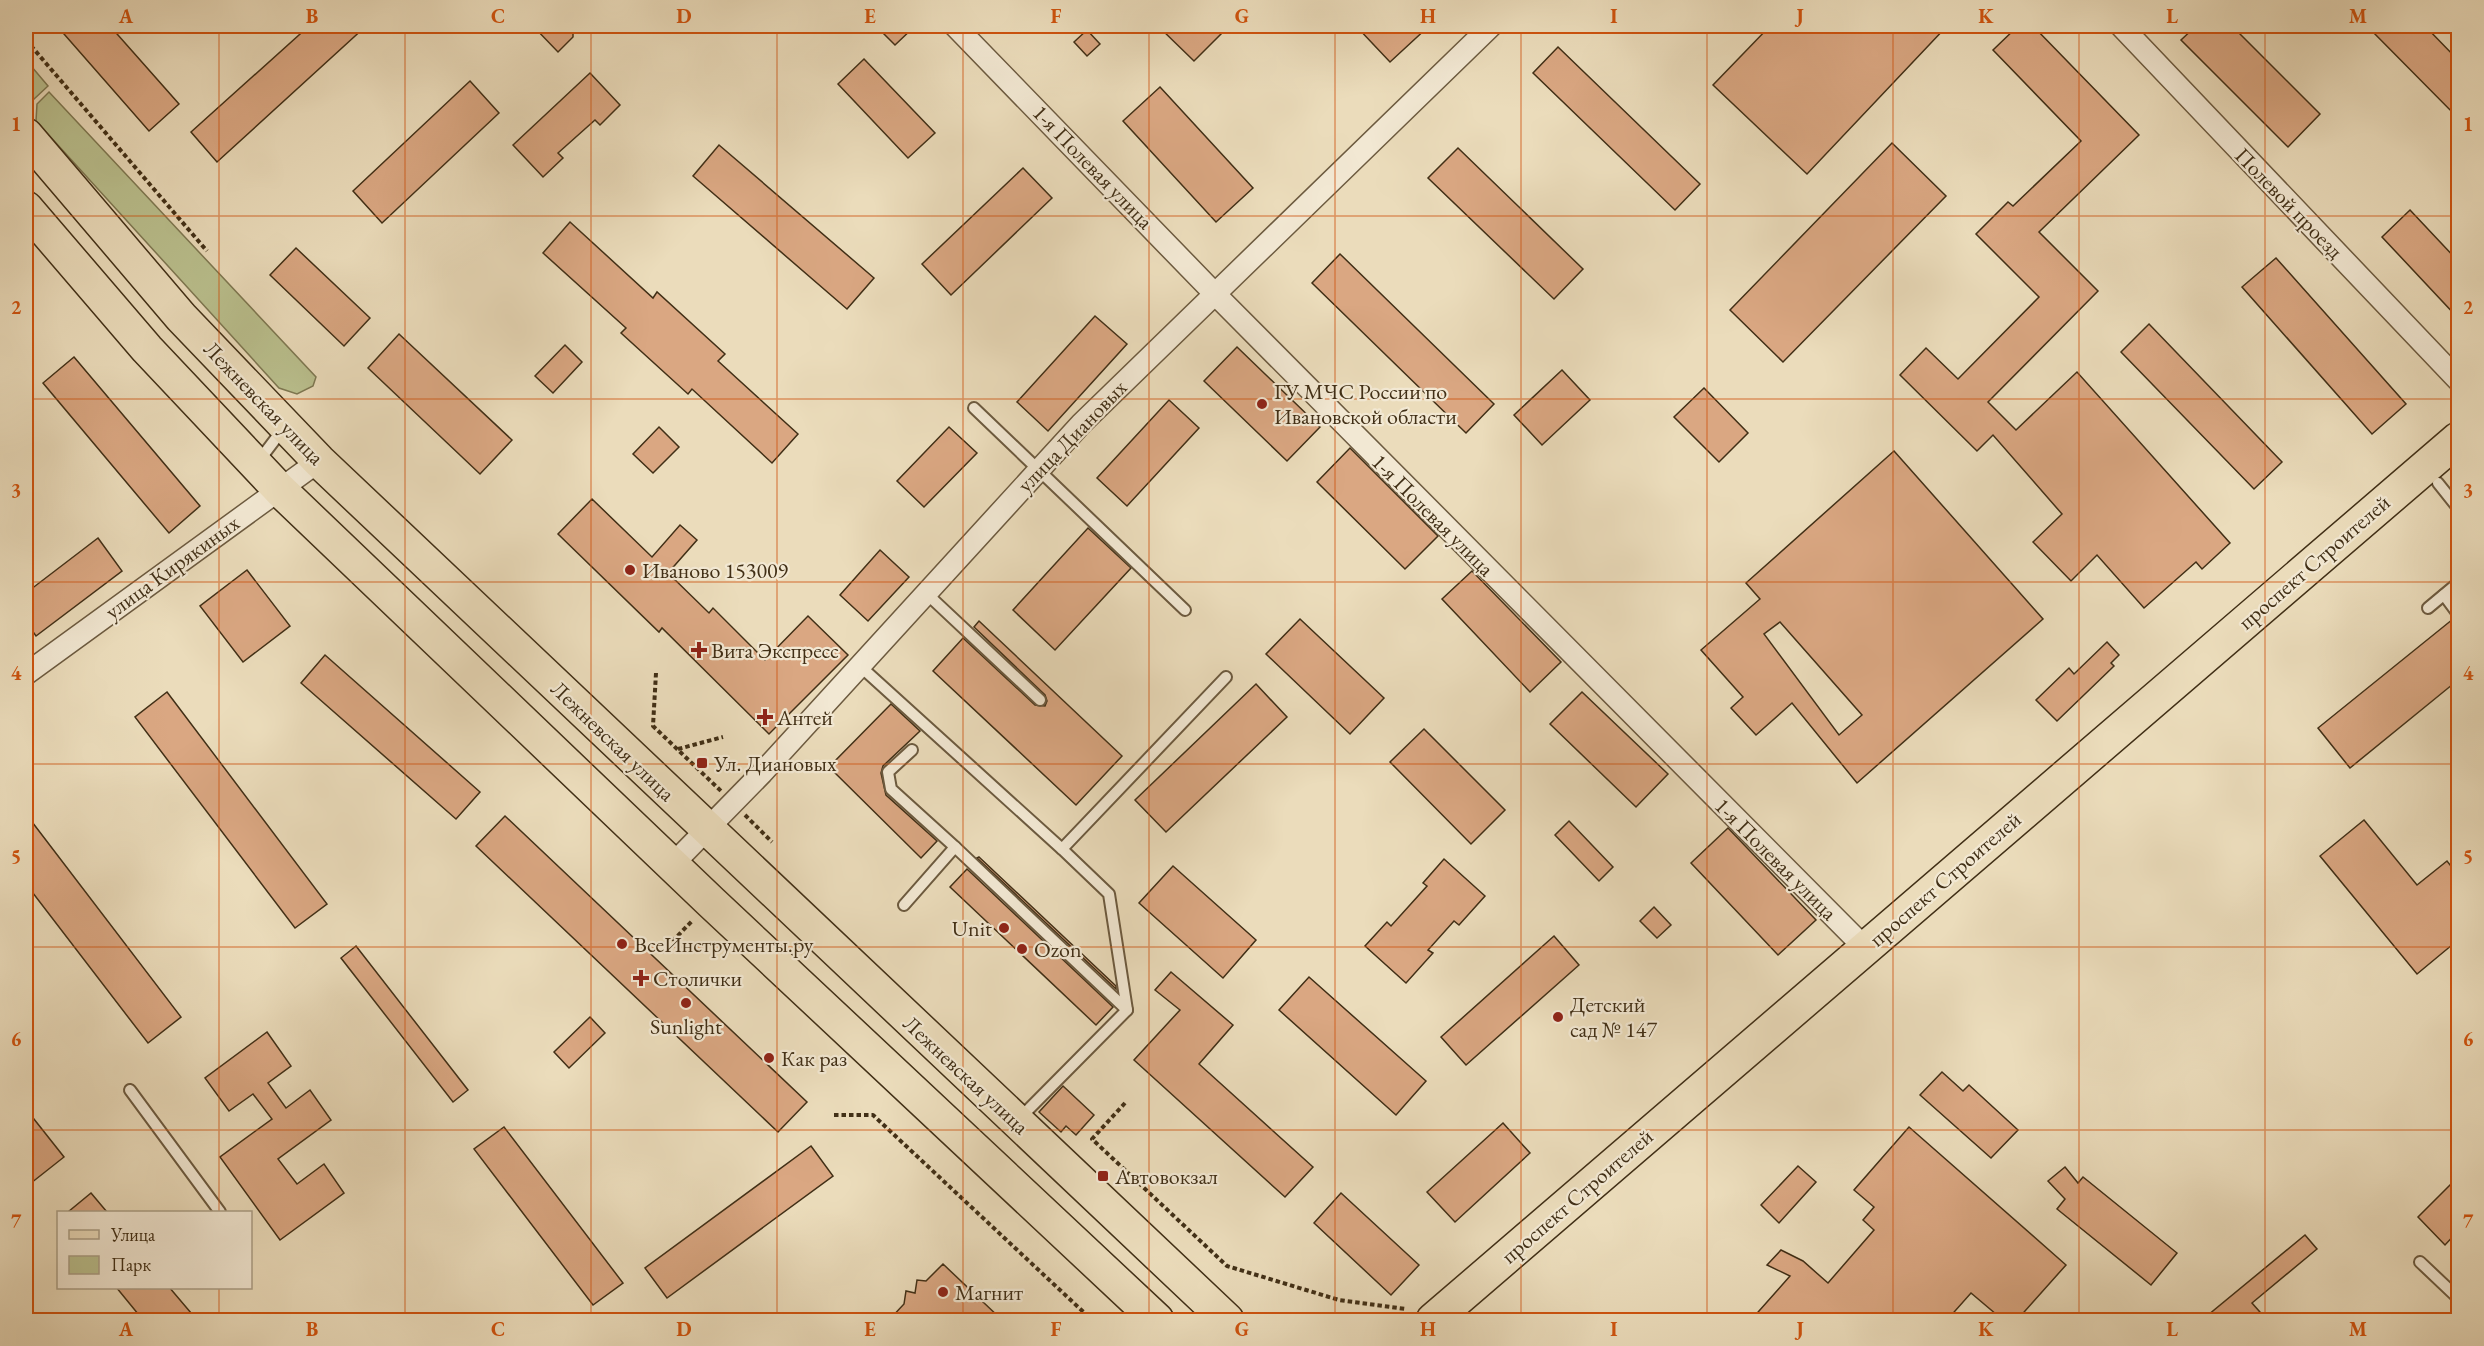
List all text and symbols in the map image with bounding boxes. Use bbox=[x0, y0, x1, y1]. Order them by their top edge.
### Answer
text: A bbox=[118, 3, 134, 29]
text: B bbox=[306, 3, 318, 29]
text: C bbox=[491, 3, 505, 29]
text: D bbox=[676, 3, 692, 29]
text: E bbox=[864, 3, 876, 29]
text: F bbox=[1051, 3, 1062, 29]
text: G bbox=[1235, 3, 1249, 29]
text: H bbox=[1420, 3, 1436, 29]
text: I bbox=[1610, 3, 1618, 29]
text: J bbox=[1794, 3, 1804, 29]
text: K bbox=[1978, 3, 1994, 29]
text: L bbox=[2166, 3, 2178, 29]
text: M bbox=[2349, 3, 2367, 29]
street label: 1-я Полевая улица bbox=[1026, 99, 1160, 236]
text: 1 bbox=[11, 111, 21, 137]
text: 1 bbox=[2463, 111, 2473, 137]
street label: Полевой проезд bbox=[2229, 141, 2349, 265]
text: 2 bbox=[11, 294, 22, 320]
text: 2 bbox=[2463, 294, 2474, 320]
street label: Лежневская улица bbox=[197, 335, 331, 471]
street label: улица Диановых bbox=[1011, 373, 1134, 499]
place label: ГУ МЧС России по Ивановской области bbox=[1274, 377, 1457, 431]
marker: ГУ МЧС России по Ивановской области bbox=[1255, 397, 1269, 411]
street label: 1-я Полевая улица bbox=[1365, 447, 1501, 583]
text: 3 bbox=[11, 477, 21, 503]
text: 3 bbox=[2463, 477, 2473, 503]
street label: проспект Строителей bbox=[2232, 488, 2396, 636]
street label: улица Кирякиных bbox=[99, 508, 245, 626]
place label: Иваново 153009 bbox=[642, 556, 789, 585]
marker: Иваново 153009 bbox=[623, 563, 637, 577]
place label: Вита Экспресс bbox=[711, 636, 839, 665]
marker: Вита Экспресс bbox=[692, 643, 706, 657]
text: 4 bbox=[11, 660, 22, 686]
text: 4 bbox=[2463, 660, 2474, 686]
street label: Лежневская улица bbox=[545, 674, 681, 808]
place label: Антей bbox=[776, 703, 833, 732]
marker: Антей bbox=[758, 710, 772, 724]
place label: Ул. Диановых bbox=[713, 749, 837, 778]
marker: Ул. Диановых bbox=[695, 756, 709, 770]
street label: 1-я Полевая улица bbox=[1708, 791, 1844, 927]
street label: проспект Строителей bbox=[1863, 805, 2027, 953]
text: 5 bbox=[11, 843, 21, 869]
text: 5 bbox=[2463, 843, 2473, 869]
place label: Unit bbox=[952, 914, 992, 943]
marker: Unit bbox=[997, 921, 1011, 935]
place label: ВсеИнструменты.ру bbox=[634, 930, 814, 959]
place label: Ozon bbox=[1034, 935, 1082, 964]
marker: ВсеИнструменты.ру bbox=[615, 937, 629, 951]
marker: Ozon bbox=[1015, 942, 1029, 956]
place label: Столички bbox=[653, 964, 743, 993]
marker: Столички bbox=[634, 971, 648, 985]
place label: Детский сад № 147 bbox=[1570, 990, 1657, 1044]
marker: Sunlight bbox=[679, 996, 693, 1010]
street label: Лежневская улица bbox=[897, 1009, 1035, 1141]
marker: Детский сад № 147 bbox=[1551, 1010, 1565, 1024]
place label: Sunlight bbox=[650, 1012, 722, 1041]
text: 6 bbox=[11, 1026, 22, 1052]
text: 6 bbox=[2463, 1026, 2474, 1052]
place label: Как раз bbox=[781, 1044, 847, 1073]
marker: Как раз bbox=[762, 1051, 776, 1065]
street label: проспект Строителей bbox=[1495, 1122, 1659, 1270]
place label: Автовокзал bbox=[1114, 1162, 1218, 1191]
marker: Автовокзал bbox=[1096, 1169, 1110, 1183]
text: 7 bbox=[11, 1208, 22, 1234]
text: 7 bbox=[2463, 1208, 2474, 1234]
legend bbox=[57, 1211, 252, 1289]
text: Улица bbox=[110, 1223, 156, 1246]
text: Парк bbox=[111, 1253, 151, 1276]
place label: Магнит bbox=[955, 1278, 1023, 1307]
marker: Магнит bbox=[936, 1285, 950, 1299]
text: A bbox=[118, 1316, 134, 1342]
text: B bbox=[306, 1316, 318, 1342]
text: C bbox=[491, 1316, 505, 1342]
text: D bbox=[676, 1316, 692, 1342]
text: E bbox=[864, 1316, 876, 1342]
text: F bbox=[1051, 1316, 1062, 1342]
text: G bbox=[1235, 1316, 1249, 1342]
text: H bbox=[1420, 1316, 1436, 1342]
text: I bbox=[1610, 1316, 1618, 1342]
text: J bbox=[1794, 1316, 1804, 1342]
text: K bbox=[1978, 1316, 1994, 1342]
text: L bbox=[2166, 1316, 2178, 1342]
text: M bbox=[2349, 1316, 2367, 1342]

